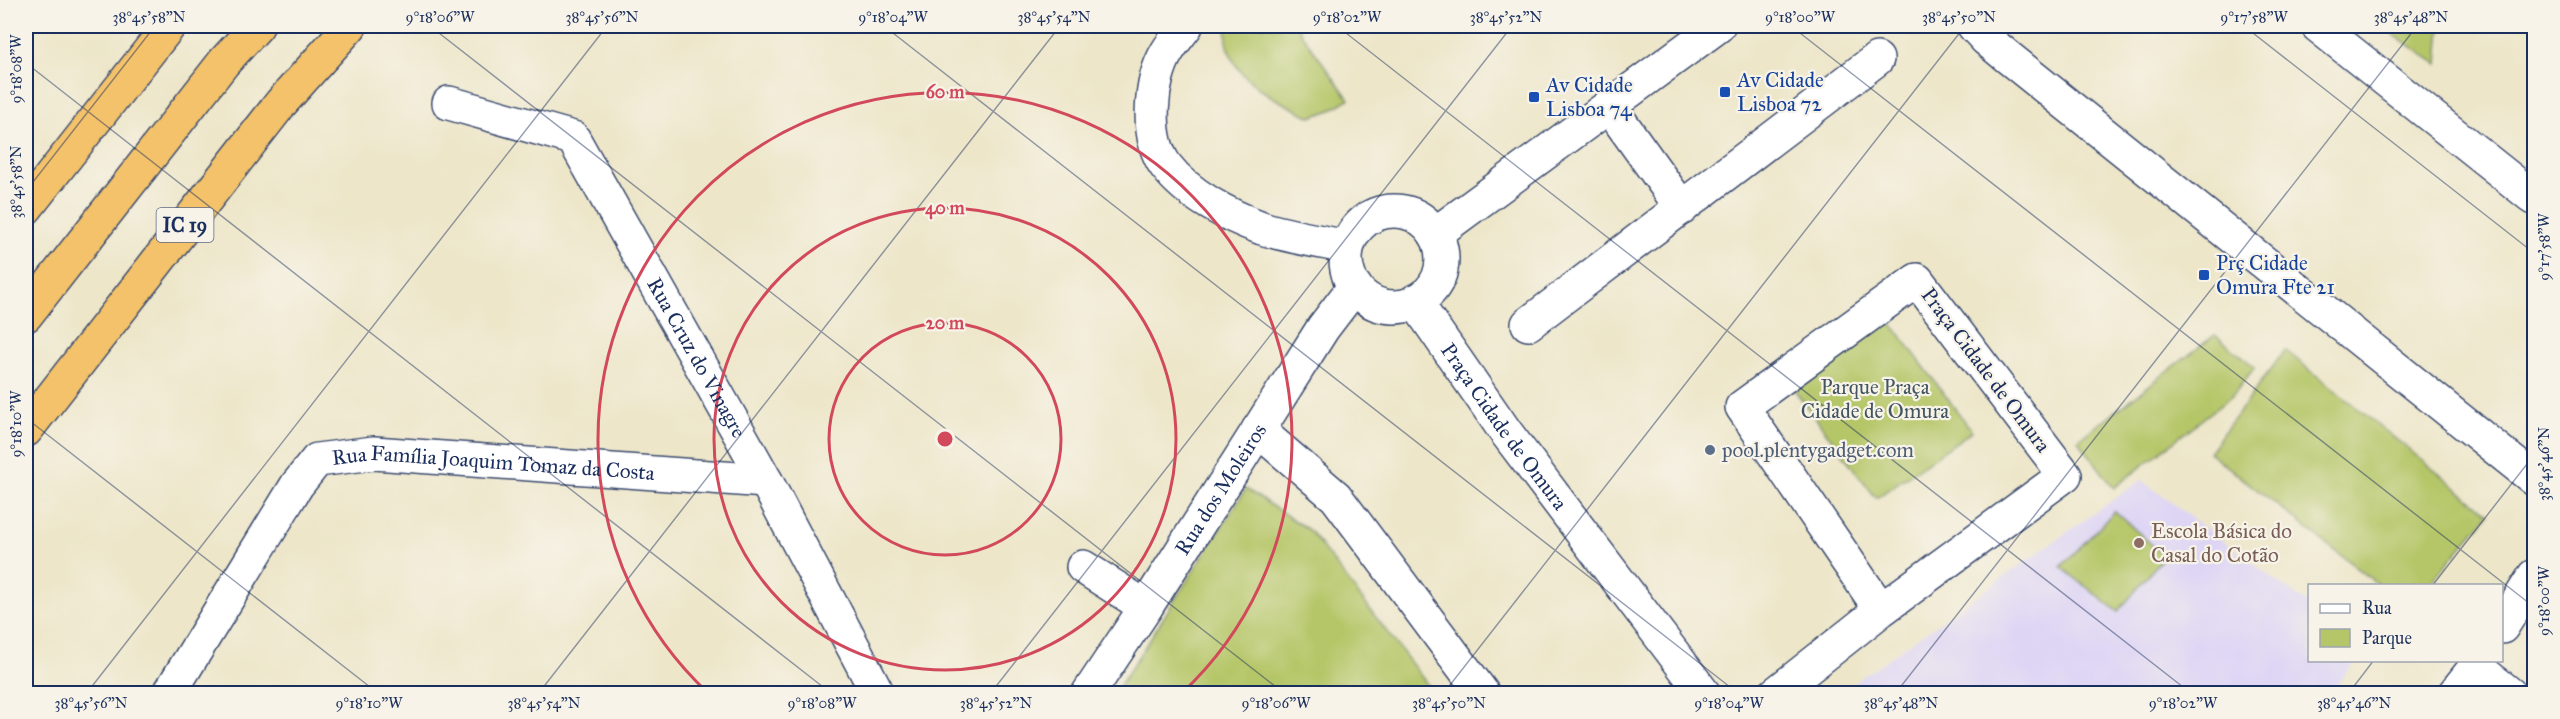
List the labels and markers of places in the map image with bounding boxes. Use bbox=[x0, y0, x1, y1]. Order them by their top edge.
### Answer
place label: Av Cidade Lisboa 72 bbox=[1736, 67, 1824, 117]
place label: Av Cidade Lisboa 74 bbox=[1545, 72, 1633, 122]
marker: Av Cidade Lisboa 72 bbox=[1718, 85, 1732, 99]
marker: Av Cidade Lisboa 74 bbox=[1527, 90, 1541, 104]
place label: Prç Cidade Omura Fte 21 bbox=[2216, 250, 2335, 300]
marker: Prç Cidade Omura Fte 21 bbox=[2197, 268, 2211, 282]
centre of rings bbox=[935, 429, 955, 449]
place label: pool.plentygadget.com bbox=[1721, 437, 1914, 463]
marker: pool.plentygadget.com bbox=[1703, 443, 1717, 457]
place label: Escola Básica do Casal do Cotão bbox=[2151, 518, 2292, 568]
marker: Escola Básica do Casal do Cotão bbox=[2132, 536, 2146, 550]

